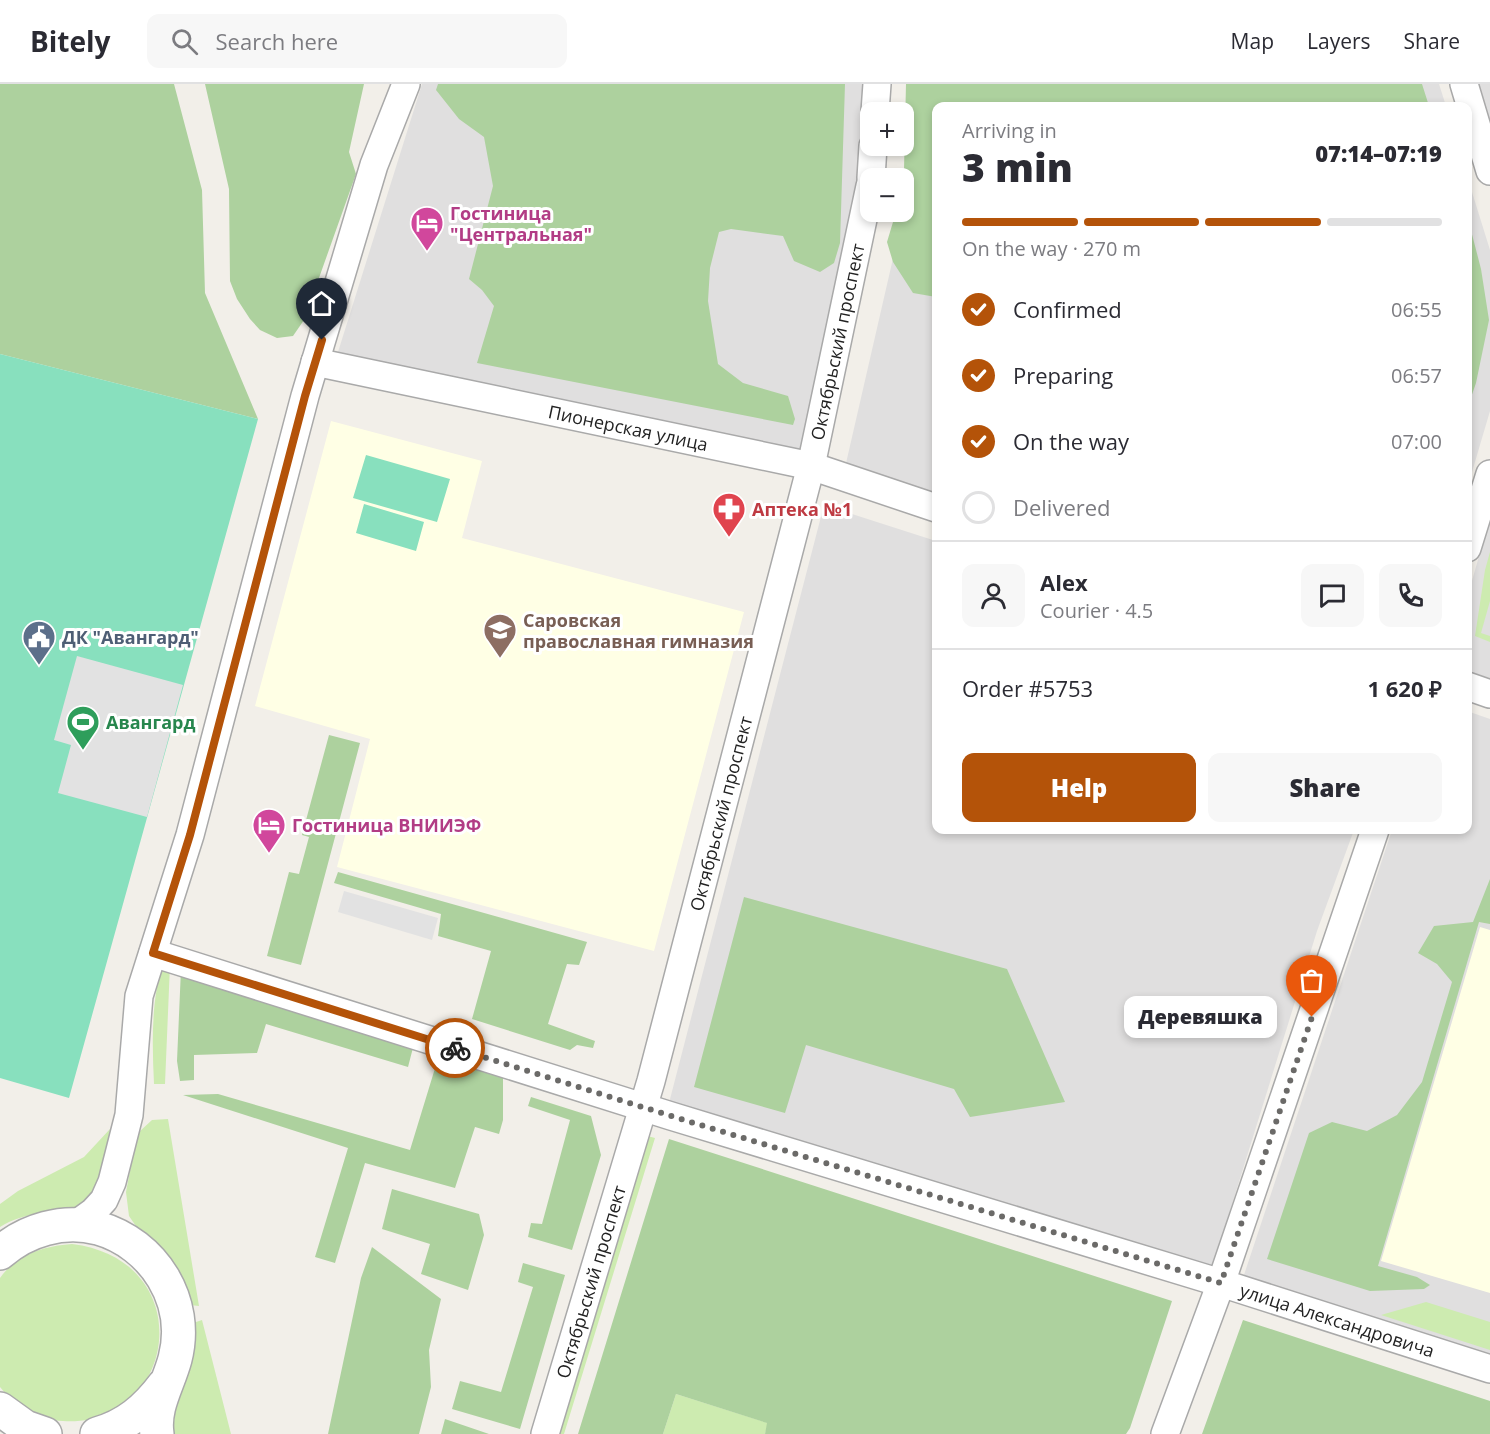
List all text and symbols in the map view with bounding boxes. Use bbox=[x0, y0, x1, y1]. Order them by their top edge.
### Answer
search box bbox=[147, 14, 567, 68]
text: Bitely bbox=[30, 22, 111, 60]
icon: search bbox=[168, 25, 201, 58]
text: Search here bbox=[216, 26, 338, 56]
text: Map bbox=[1231, 27, 1274, 55]
text: Layers bbox=[1307, 27, 1371, 55]
text: Share bbox=[1404, 27, 1460, 55]
map controls bbox=[860, 102, 914, 222]
button: + bbox=[860, 102, 914, 156]
text: Arriving in bbox=[962, 117, 1057, 144]
text: 07:14–07:19 bbox=[1315, 138, 1442, 168]
text: 3 min bbox=[962, 140, 1073, 193]
button: − bbox=[860, 168, 914, 222]
place label: Гостиница "Центральная" bbox=[450, 201, 592, 246]
hotel icon: Гостиница "Центральная" bbox=[409, 205, 445, 252]
text: On the way · 270 m bbox=[962, 235, 1141, 262]
street label: Октябрьский проспект bbox=[805, 241, 870, 442]
pin bbox=[296, 278, 347, 340]
icon: home bbox=[305, 287, 338, 320]
icon: check bbox=[962, 293, 995, 326]
text: Confirmed bbox=[1013, 294, 1122, 324]
text: 06:55 bbox=[1391, 296, 1442, 323]
icon: check bbox=[962, 359, 995, 392]
text: Preparing bbox=[1013, 360, 1113, 390]
text: 06:57 bbox=[1391, 362, 1442, 389]
street label: Пионерская улица bbox=[546, 399, 710, 456]
icon: check bbox=[962, 425, 995, 458]
text: On the way bbox=[1013, 426, 1129, 456]
text: 07:00 bbox=[1391, 428, 1442, 455]
pharmacy icon: Аптека №1 bbox=[711, 491, 747, 538]
text: Delivered bbox=[1013, 492, 1111, 522]
place label: Аптека №1 bbox=[752, 497, 852, 521]
button: person bbox=[962, 564, 1025, 627]
button: chat bbox=[1301, 564, 1364, 627]
button: phone bbox=[1379, 564, 1442, 627]
text: Alex bbox=[1040, 567, 1088, 597]
text: Courier · 4.5 bbox=[1040, 597, 1153, 624]
place label: Саровская православная гимназия bbox=[523, 608, 754, 653]
school or university icon: Саровская православная гимназия bbox=[482, 612, 518, 659]
public building icon: ДК "Авангард" bbox=[21, 619, 57, 666]
place label: ДК "Авангард" bbox=[62, 625, 199, 649]
text: Order #5753 bbox=[962, 673, 1093, 703]
text: 1 620 ₽ bbox=[1367, 673, 1442, 703]
sports icon: Авангард bbox=[65, 704, 101, 751]
place label: Авангард bbox=[106, 710, 195, 734]
street label: Октябрьский проспект bbox=[684, 713, 758, 913]
button: Help bbox=[962, 753, 1196, 822]
button: Share bbox=[1208, 753, 1442, 822]
hotel icon: Гостиница ВНИИЭФ bbox=[251, 807, 287, 854]
place label: Гостиница ВНИИЭФ bbox=[292, 813, 481, 837]
pin bbox=[1286, 955, 1337, 1017]
icon: bag bbox=[1295, 964, 1328, 997]
callout: Деревяшка bbox=[1123, 996, 1276, 1038]
text: Деревяшка bbox=[1138, 1003, 1263, 1030]
courier bbox=[425, 1018, 485, 1078]
icon: bike bbox=[439, 1032, 472, 1065]
street label: Октябрьский проспект bbox=[550, 1182, 631, 1381]
street label: улица Александровича bbox=[1237, 1278, 1438, 1363]

